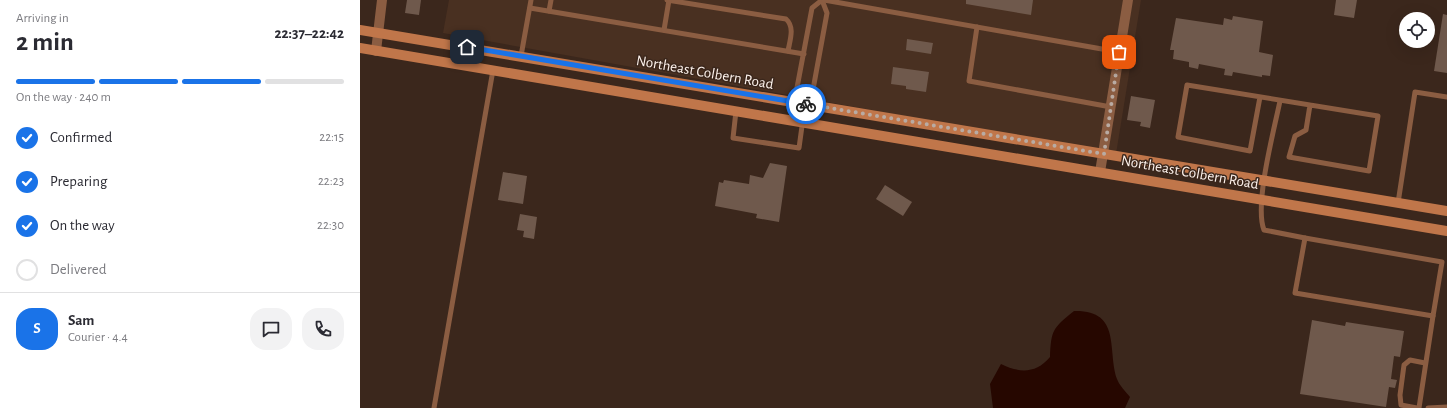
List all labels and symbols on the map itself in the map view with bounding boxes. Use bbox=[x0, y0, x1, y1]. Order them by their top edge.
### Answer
pin bbox=[450, 30, 484, 64]
pin bbox=[1102, 35, 1136, 69]
street label: Northeast Colbern Road bbox=[635, 53, 775, 92]
courier bbox=[786, 84, 826, 124]
street label: Northeast Colbern Road bbox=[1120, 153, 1260, 192]

